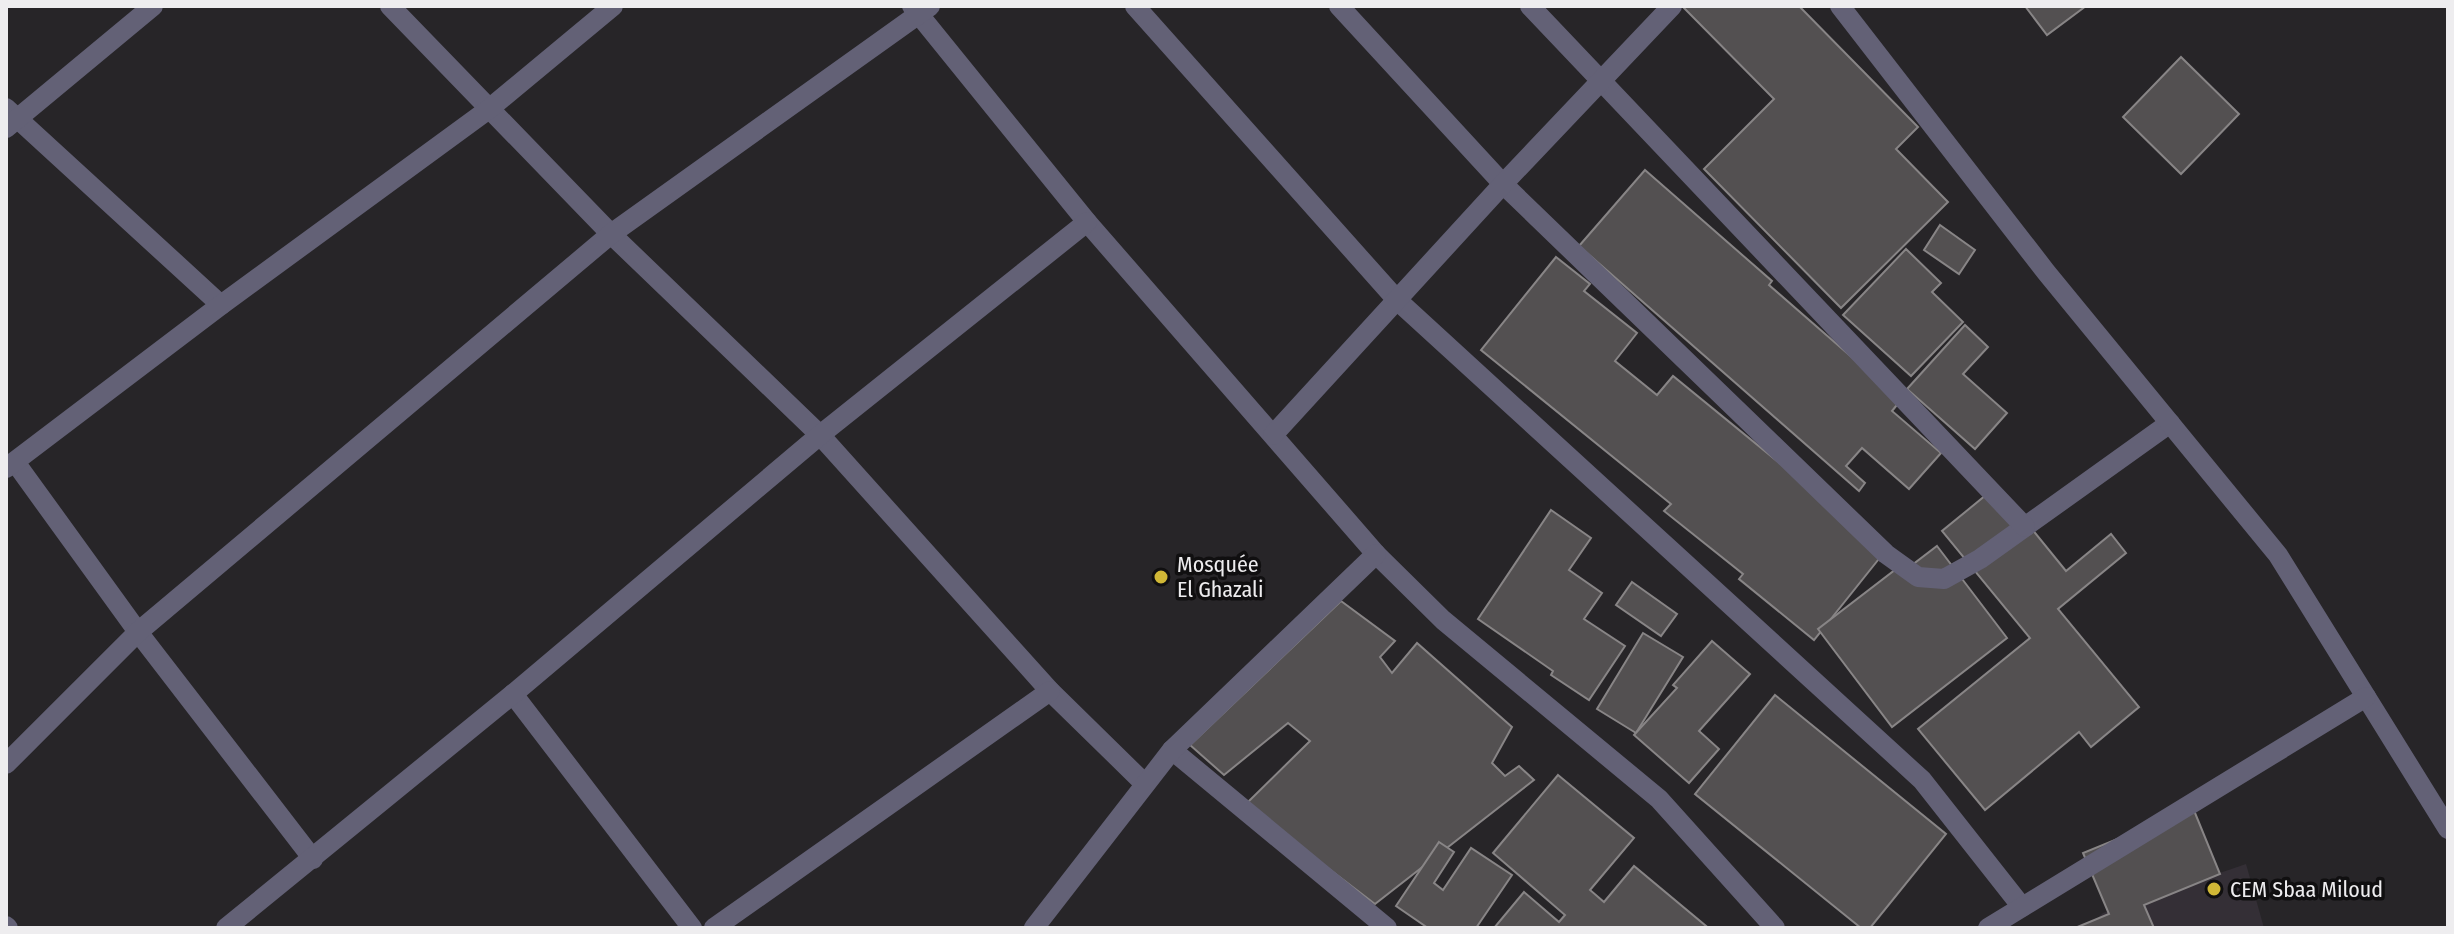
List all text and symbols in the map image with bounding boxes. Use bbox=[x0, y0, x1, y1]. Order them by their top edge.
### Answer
place label: Mosquée El Ghazali bbox=[1177, 551, 1263, 603]
marker: Mosquée El Ghazali bbox=[1152, 568, 1170, 586]
place label: CEM Sbaa Miloud bbox=[2230, 876, 2383, 903]
marker: CEM Sbaa Miloud bbox=[2205, 880, 2223, 898]

